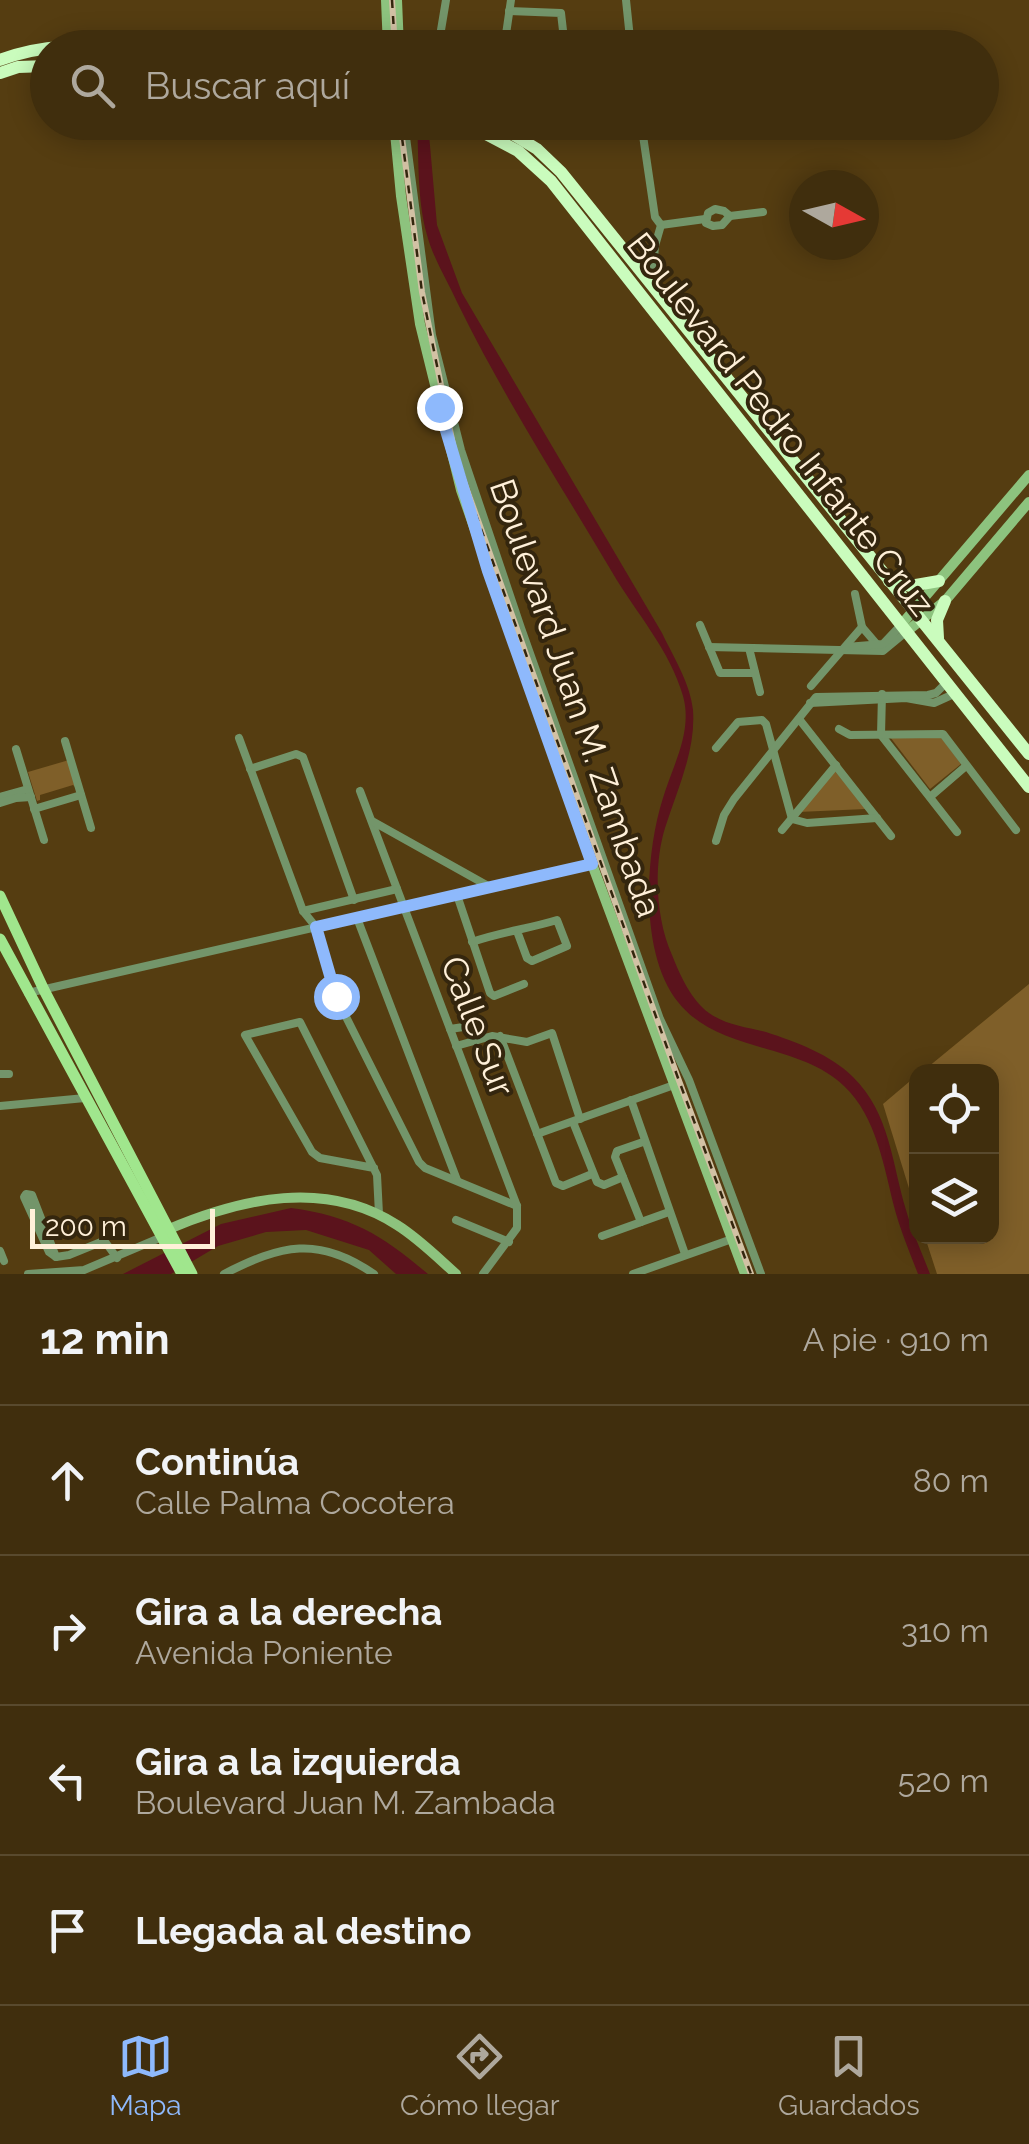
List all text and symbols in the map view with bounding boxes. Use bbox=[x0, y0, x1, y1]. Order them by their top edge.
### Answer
search box bbox=[30, 30, 999, 140]
icon: search bbox=[65, 58, 120, 113]
text: Buscar aquí bbox=[145, 63, 350, 108]
north arrow bbox=[789, 170, 879, 260]
street label: Boulevard Pedro Infante Cruz bbox=[619, 224, 943, 624]
route end bbox=[417, 385, 463, 431]
street label: Boulevard Juan M. Zambada bbox=[482, 474, 670, 922]
street label: Calle Sur bbox=[433, 951, 523, 1101]
route start bbox=[314, 974, 360, 1020]
map controls bbox=[909, 1064, 999, 1244]
button: locate bbox=[909, 1064, 999, 1154]
button: layers bbox=[909, 1154, 999, 1244]
scale bar bbox=[30, 1204, 215, 1248]
text: 200 m bbox=[45, 1210, 127, 1243]
text: 12 min bbox=[40, 1315, 170, 1364]
text: A pie · 910 m bbox=[803, 1321, 989, 1358]
text: Continúa bbox=[135, 1439, 299, 1484]
icon: ahead bbox=[40, 1453, 95, 1508]
text: 80 m bbox=[913, 1462, 989, 1499]
text: Calle Palma Cocotera bbox=[135, 1484, 455, 1521]
text: Gira a la derecha bbox=[135, 1589, 442, 1634]
icon: right bbox=[40, 1603, 95, 1658]
text: 310 m bbox=[901, 1612, 989, 1649]
text: Avenida Poniente bbox=[135, 1634, 393, 1671]
text: Gira a la izquierda bbox=[135, 1739, 461, 1784]
icon: left bbox=[40, 1753, 95, 1808]
text: 520 m bbox=[898, 1762, 989, 1799]
text: Boulevard Juan M. Zambada bbox=[135, 1784, 556, 1821]
icon: arrive bbox=[40, 1903, 95, 1958]
text: Llegada al destino bbox=[135, 1908, 472, 1953]
tab: Mapa bbox=[109, 2029, 181, 2122]
tab: Cómo llegar bbox=[400, 2029, 560, 2122]
tab: Guardados bbox=[778, 2029, 920, 2122]

